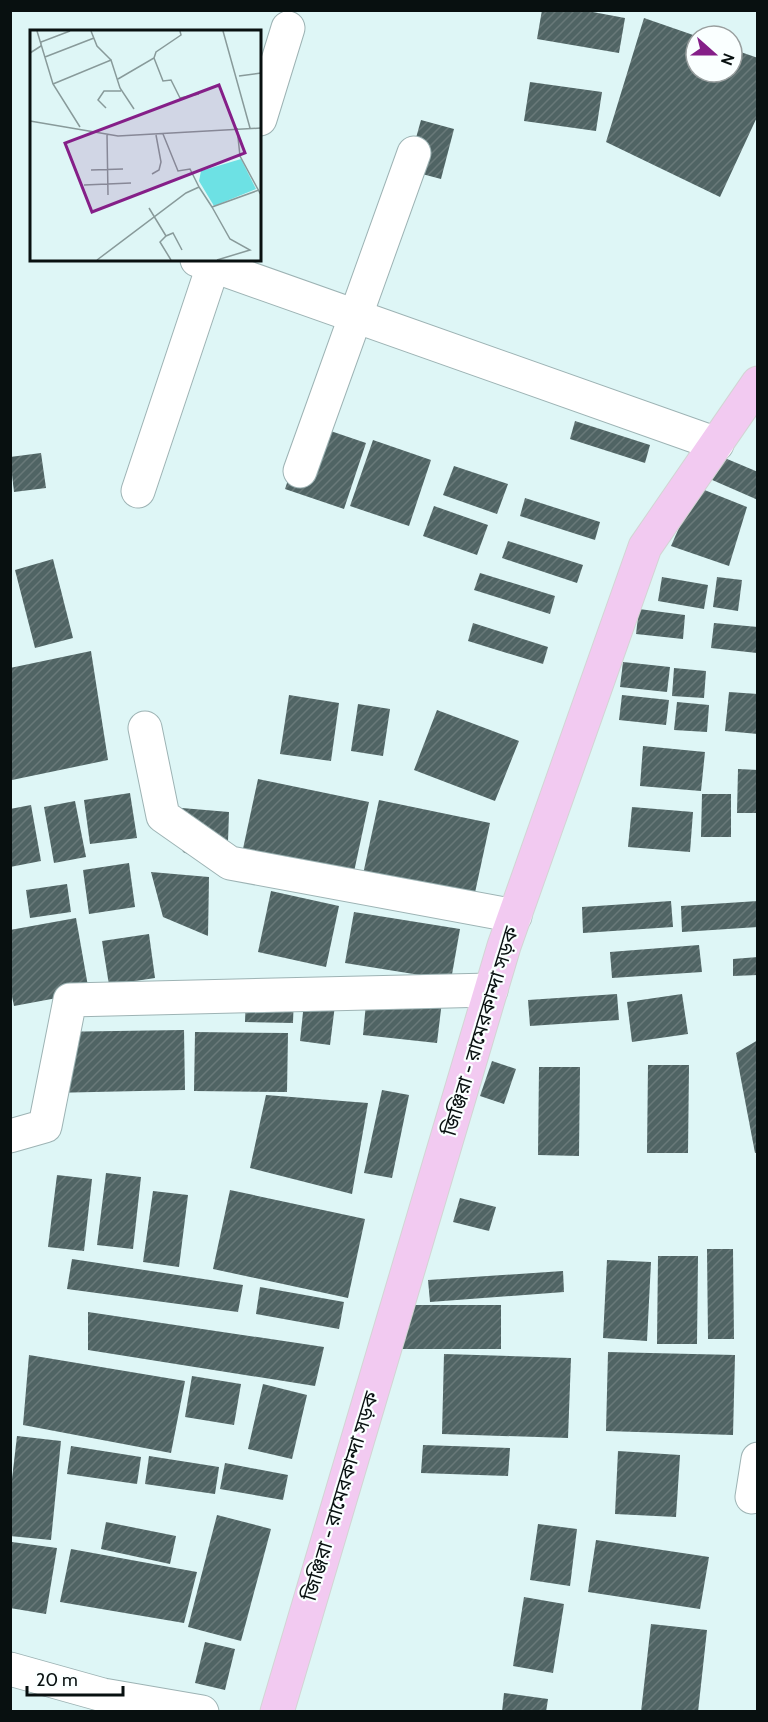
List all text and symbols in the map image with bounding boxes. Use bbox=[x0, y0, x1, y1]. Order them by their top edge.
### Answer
north arrow bbox=[684, 24, 744, 84]
inset map bbox=[30, 30, 261, 261]
text: N bbox=[717, 51, 738, 68]
street label: জিঞ্জিরা - রামেরকান্দা সড়ক bbox=[436, 923, 524, 1140]
street label: জিঞ্জিরা - রামেরকান্দা সড়ক bbox=[296, 1388, 384, 1605]
scale bar bbox=[27, 1659, 123, 1697]
text: 20 m bbox=[36, 1669, 78, 1691]

